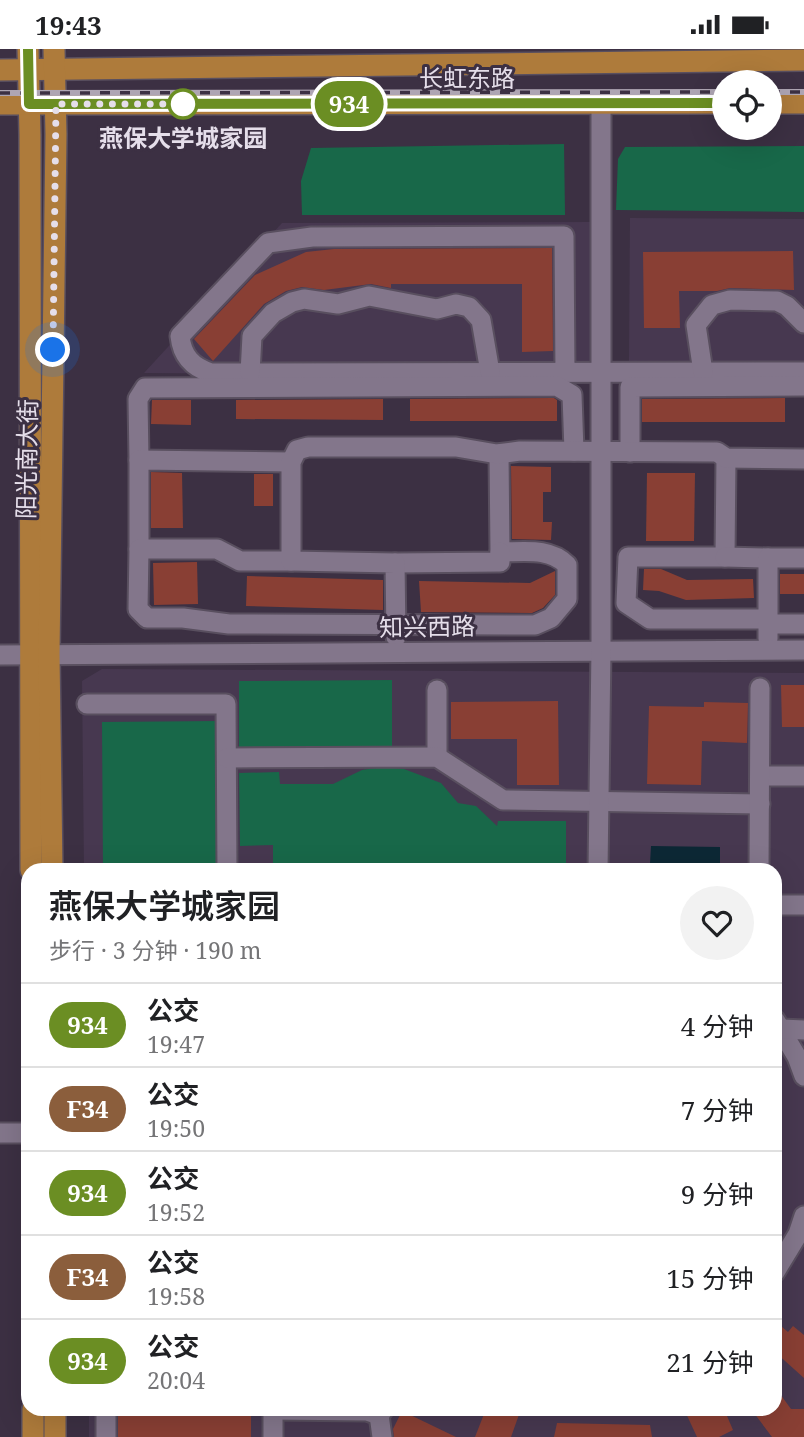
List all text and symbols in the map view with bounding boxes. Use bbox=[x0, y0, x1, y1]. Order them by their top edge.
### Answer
text: 19:43 bbox=[35, 7, 102, 43]
street label: 长虹东路 bbox=[419, 61, 515, 94]
map controls bbox=[712, 70, 782, 140]
button: locate bbox=[712, 70, 782, 140]
line badge: 934 bbox=[309, 81, 389, 127]
text: 934 bbox=[329, 87, 369, 120]
marker: 燕保大学城家园 bbox=[168, 89, 198, 119]
place label: 燕保大学城家园 bbox=[99, 121, 267, 154]
your location bbox=[35, 332, 70, 367]
street label: 阳光南大街 bbox=[8, 399, 44, 519]
street label: 知兴西路 bbox=[379, 609, 475, 643]
text: 燕保大学城家园 bbox=[49, 883, 280, 928]
button: heart bbox=[680, 886, 754, 960]
text: 步行 · 3 分钟 · 190 m bbox=[49, 934, 262, 966]
text: 公交 bbox=[147, 992, 199, 1028]
text: 934 bbox=[67, 1008, 108, 1041]
text: 4 分钟 bbox=[681, 1008, 754, 1044]
text: 19:47 bbox=[147, 1028, 205, 1060]
text: 公交 bbox=[147, 1076, 199, 1112]
text: F34 bbox=[66, 1092, 109, 1125]
text: 7 分钟 bbox=[681, 1092, 754, 1128]
text: 19:50 bbox=[147, 1112, 205, 1144]
text: 公交 bbox=[147, 1160, 199, 1196]
text: 934 bbox=[67, 1176, 108, 1209]
text: 9 分钟 bbox=[681, 1176, 754, 1212]
text: 19:52 bbox=[147, 1196, 205, 1228]
text: 公交 bbox=[147, 1244, 199, 1280]
text: F34 bbox=[66, 1260, 109, 1293]
text: 15 分钟 bbox=[666, 1260, 754, 1296]
text: 19:58 bbox=[147, 1280, 205, 1312]
text: 公交 bbox=[147, 1328, 199, 1364]
text: 934 bbox=[67, 1344, 108, 1377]
text: 21 分钟 bbox=[666, 1344, 754, 1380]
text: 20:04 bbox=[147, 1364, 205, 1396]

